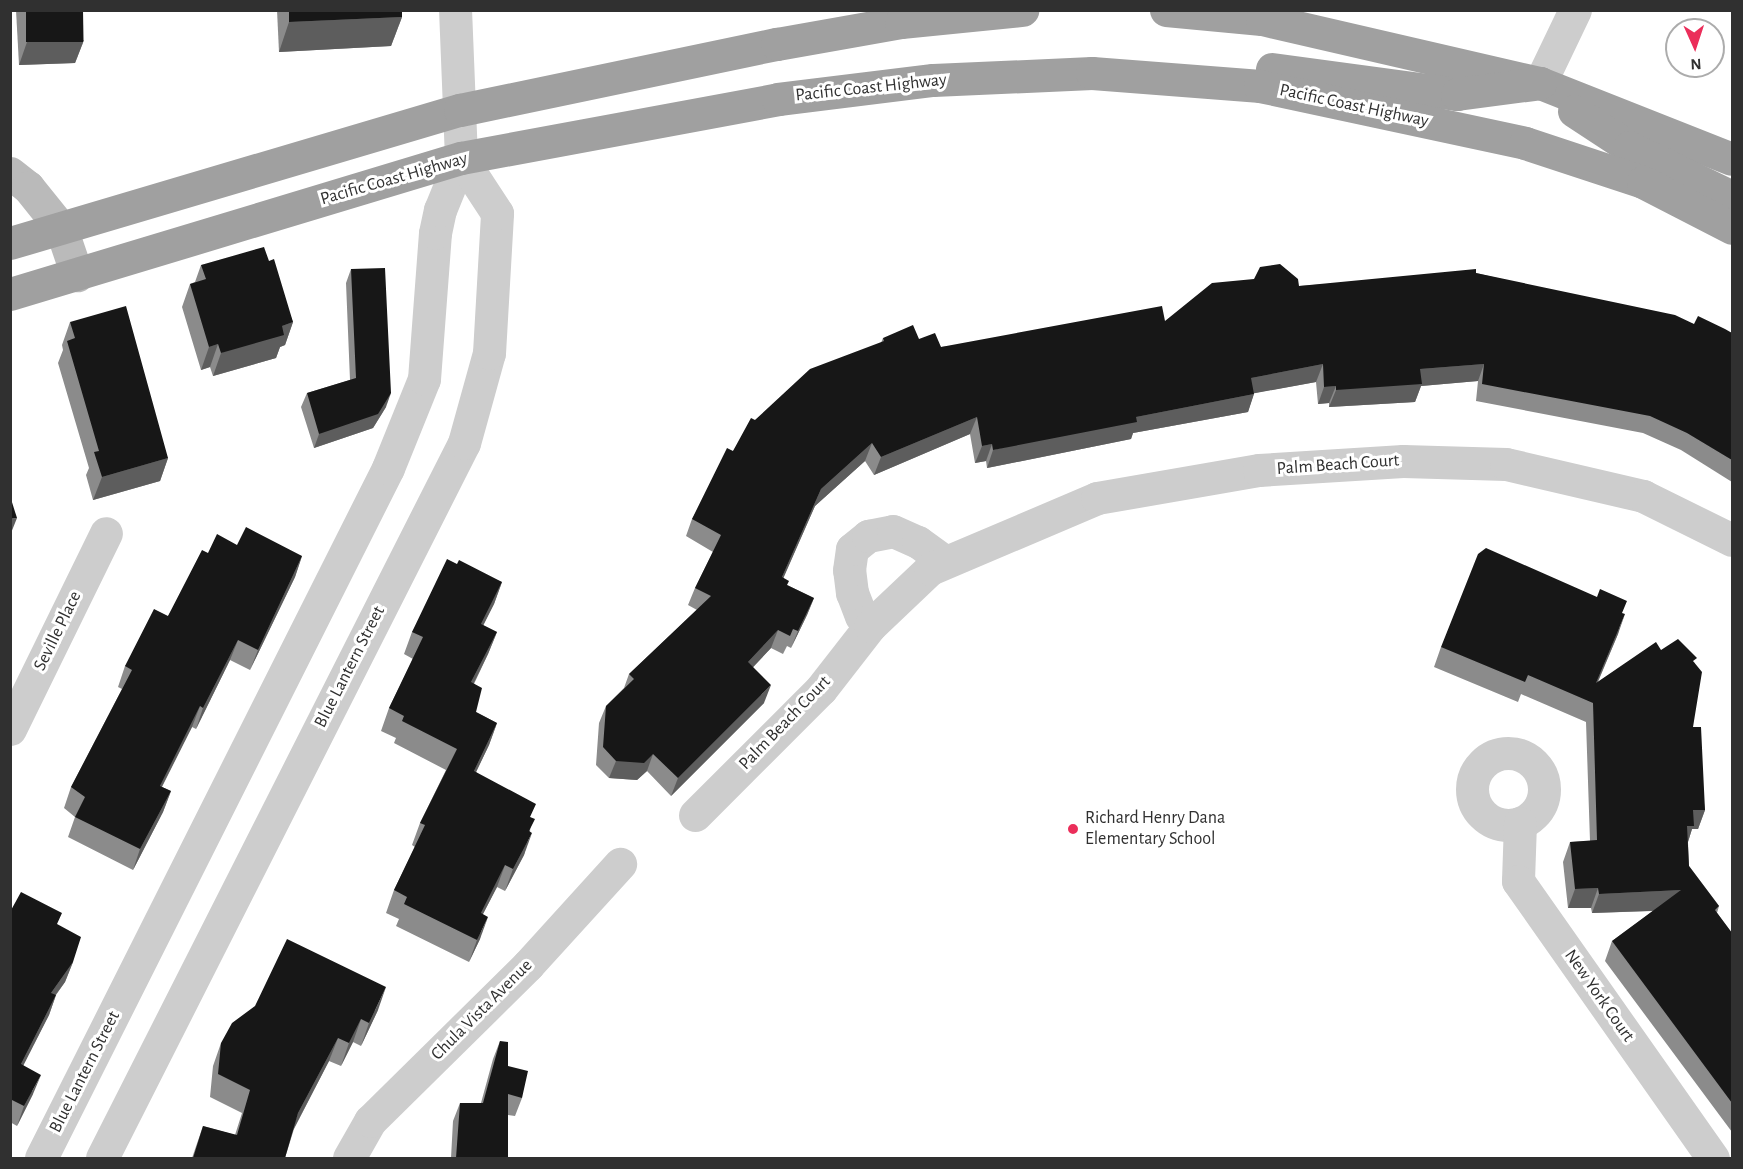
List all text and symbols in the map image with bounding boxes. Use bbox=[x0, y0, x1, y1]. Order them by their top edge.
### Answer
north arrow bbox=[1665, 18, 1725, 78]
text: N bbox=[1690, 56, 1702, 72]
street label: Pacific Coast Highway bbox=[794, 69, 948, 107]
street label: Pacific Coast Highway bbox=[1277, 80, 1431, 132]
street label: Pacific Coast Highway bbox=[318, 148, 470, 210]
street label: Palm Beach Court bbox=[1276, 450, 1400, 480]
street label: Seville Place bbox=[29, 588, 87, 674]
street label: Blue Lantern Street bbox=[310, 603, 390, 731]
street label: Palm Beach Court bbox=[735, 671, 835, 775]
place label: Richard Henry Dana Elementary School bbox=[1085, 808, 1225, 850]
marker: Richard Henry Dana Elementary School bbox=[1066, 822, 1080, 836]
street label: New York Court bbox=[1559, 946, 1639, 1046]
street label: Chula Vista Avenue bbox=[427, 955, 537, 1065]
street label: Blue Lantern Street bbox=[45, 1008, 125, 1136]

